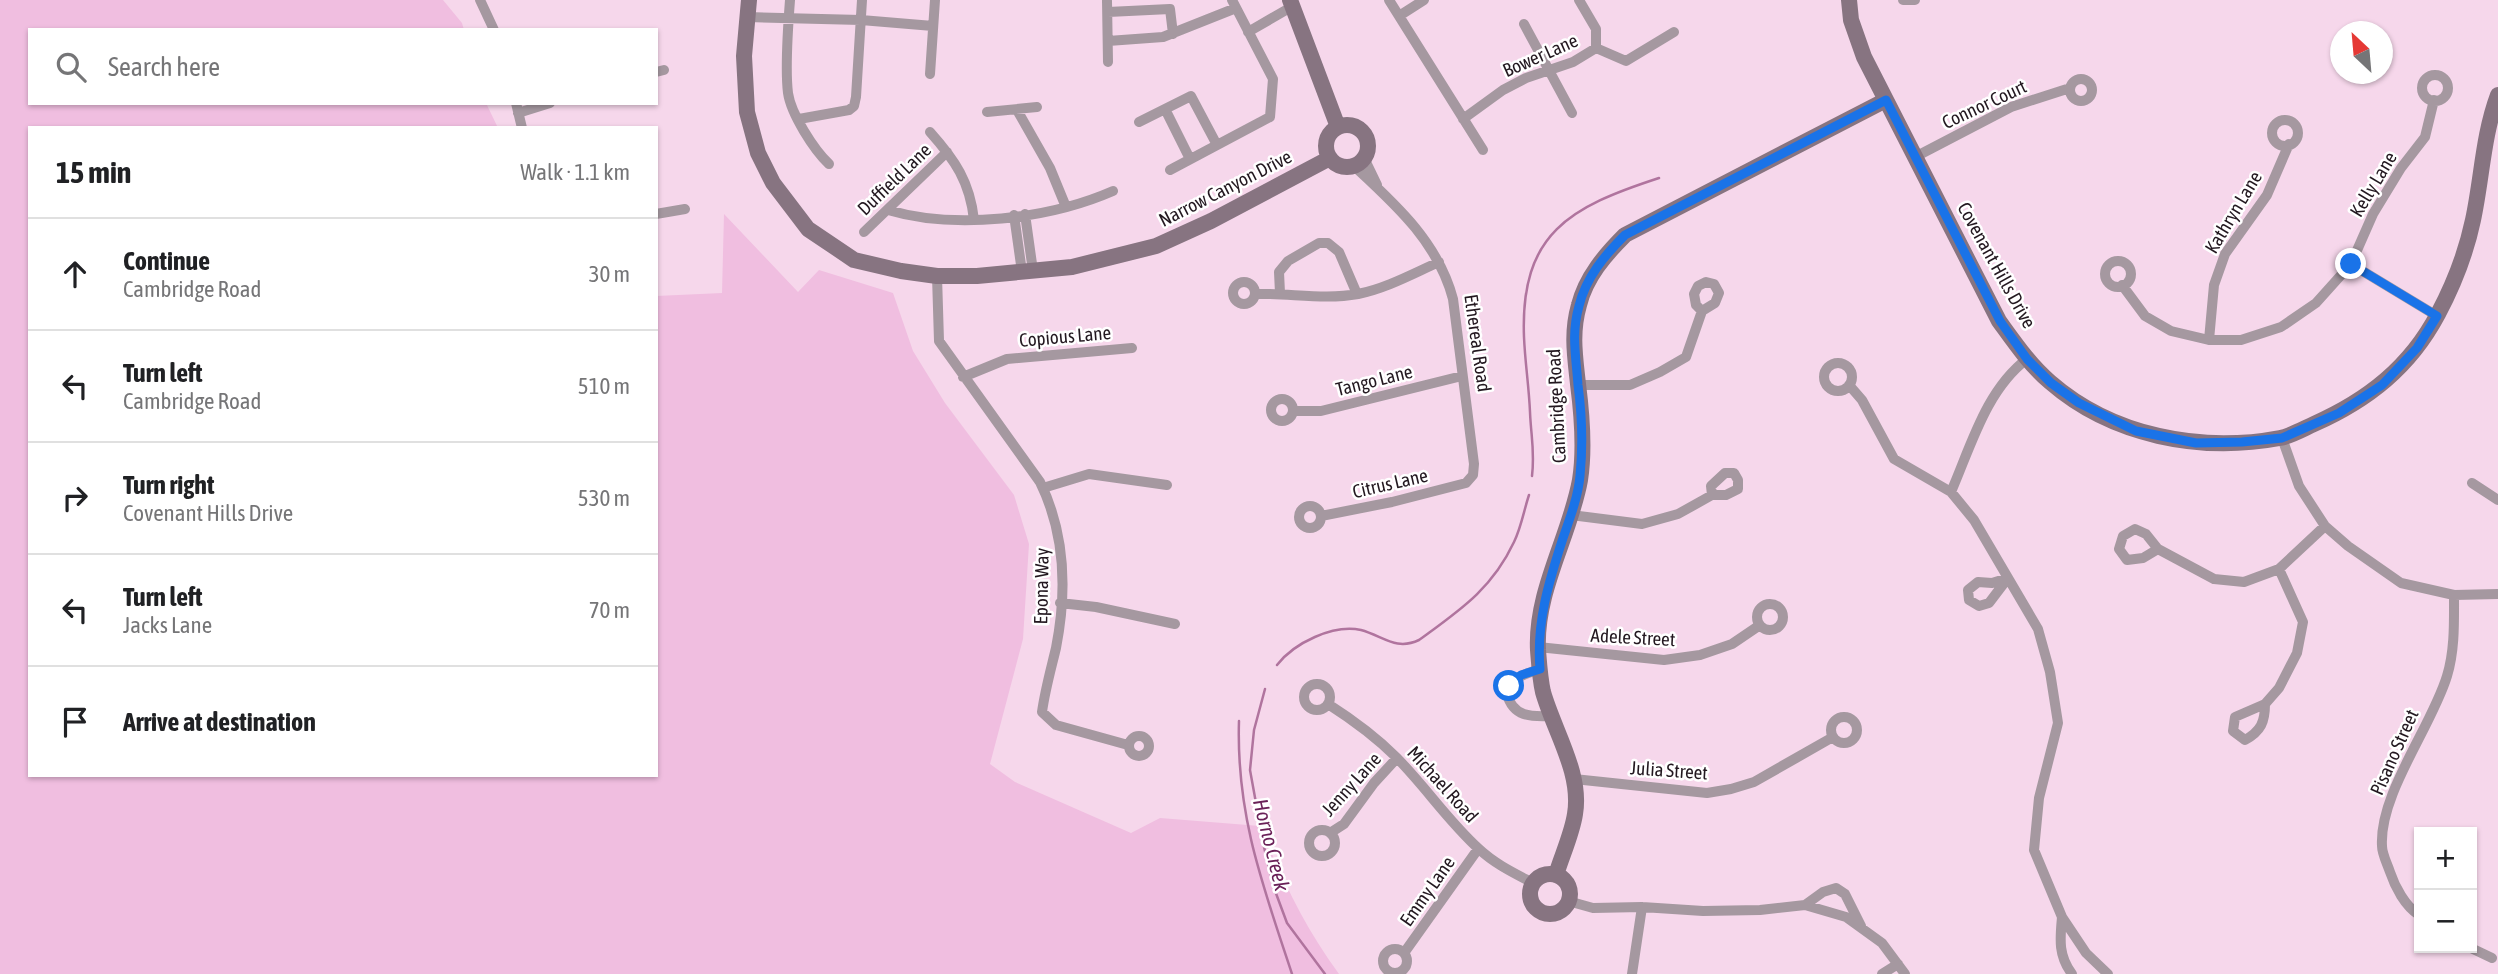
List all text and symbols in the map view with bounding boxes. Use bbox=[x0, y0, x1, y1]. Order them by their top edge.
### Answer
north arrow bbox=[2330, 21, 2393, 84]
search box bbox=[28, 28, 658, 105]
street label: Bower Lane bbox=[1499, 29, 1581, 81]
icon: search bbox=[52, 48, 90, 86]
text: Search here bbox=[108, 52, 220, 82]
street label: Connor Court bbox=[1938, 75, 2030, 133]
street label: Duffield Lane bbox=[853, 139, 935, 219]
street label: Narrow Canyon Drive bbox=[1155, 145, 1295, 231]
street label: Kelly Lane bbox=[2345, 148, 2401, 220]
text: 15 min bbox=[56, 155, 131, 189]
text: Walk · 1.1 km bbox=[520, 159, 630, 185]
street label: Kathryn Lane bbox=[2200, 167, 2266, 257]
street label: Covenant Hills Drive bbox=[1953, 198, 2041, 332]
text: Continue bbox=[123, 246, 210, 276]
route end bbox=[2335, 248, 2366, 279]
icon: ahead bbox=[56, 255, 94, 293]
text: 30 m bbox=[589, 261, 630, 287]
text: Cambridge Road bbox=[123, 276, 261, 302]
street label: Ethereal Road bbox=[1460, 293, 1496, 393]
street label: Copious Lane bbox=[1018, 321, 1112, 351]
street label: Cambridge Road bbox=[1542, 348, 1570, 464]
text: Turn left bbox=[123, 358, 203, 388]
street label: Tango Lane bbox=[1333, 360, 1415, 400]
icon: left bbox=[56, 367, 94, 405]
text: 510 m bbox=[578, 373, 630, 399]
text: Cambridge Road bbox=[123, 388, 261, 414]
street label: Citrus Lane bbox=[1350, 464, 1430, 502]
text: Turn right bbox=[123, 470, 214, 500]
icon: right bbox=[56, 479, 94, 517]
text: 530 m bbox=[578, 485, 630, 511]
text: Covenant Hills Drive bbox=[123, 500, 293, 526]
street label: Epona Way bbox=[1029, 547, 1053, 624]
text: Turn left bbox=[123, 582, 203, 612]
icon: left bbox=[56, 591, 94, 629]
text: 70 m bbox=[589, 597, 630, 623]
text: Jacks Lane bbox=[123, 612, 212, 638]
street label: Adele Street bbox=[1590, 624, 1676, 650]
route start bbox=[1493, 670, 1524, 701]
icon: arrive bbox=[56, 703, 94, 741]
street label: Pisano Street bbox=[2365, 706, 2423, 798]
text: Arrive at destination bbox=[123, 707, 316, 737]
street label: Michael Road bbox=[1403, 741, 1483, 827]
street label: Jenny Lane bbox=[1317, 748, 1385, 820]
street label: Julia Street bbox=[1629, 756, 1709, 784]
water label: Horno Creek bbox=[1249, 796, 1295, 894]
map controls bbox=[2414, 827, 2477, 953]
button: + bbox=[2414, 827, 2477, 890]
street label: Emmy Lane bbox=[1395, 852, 1459, 930]
button: − bbox=[2414, 890, 2477, 953]

